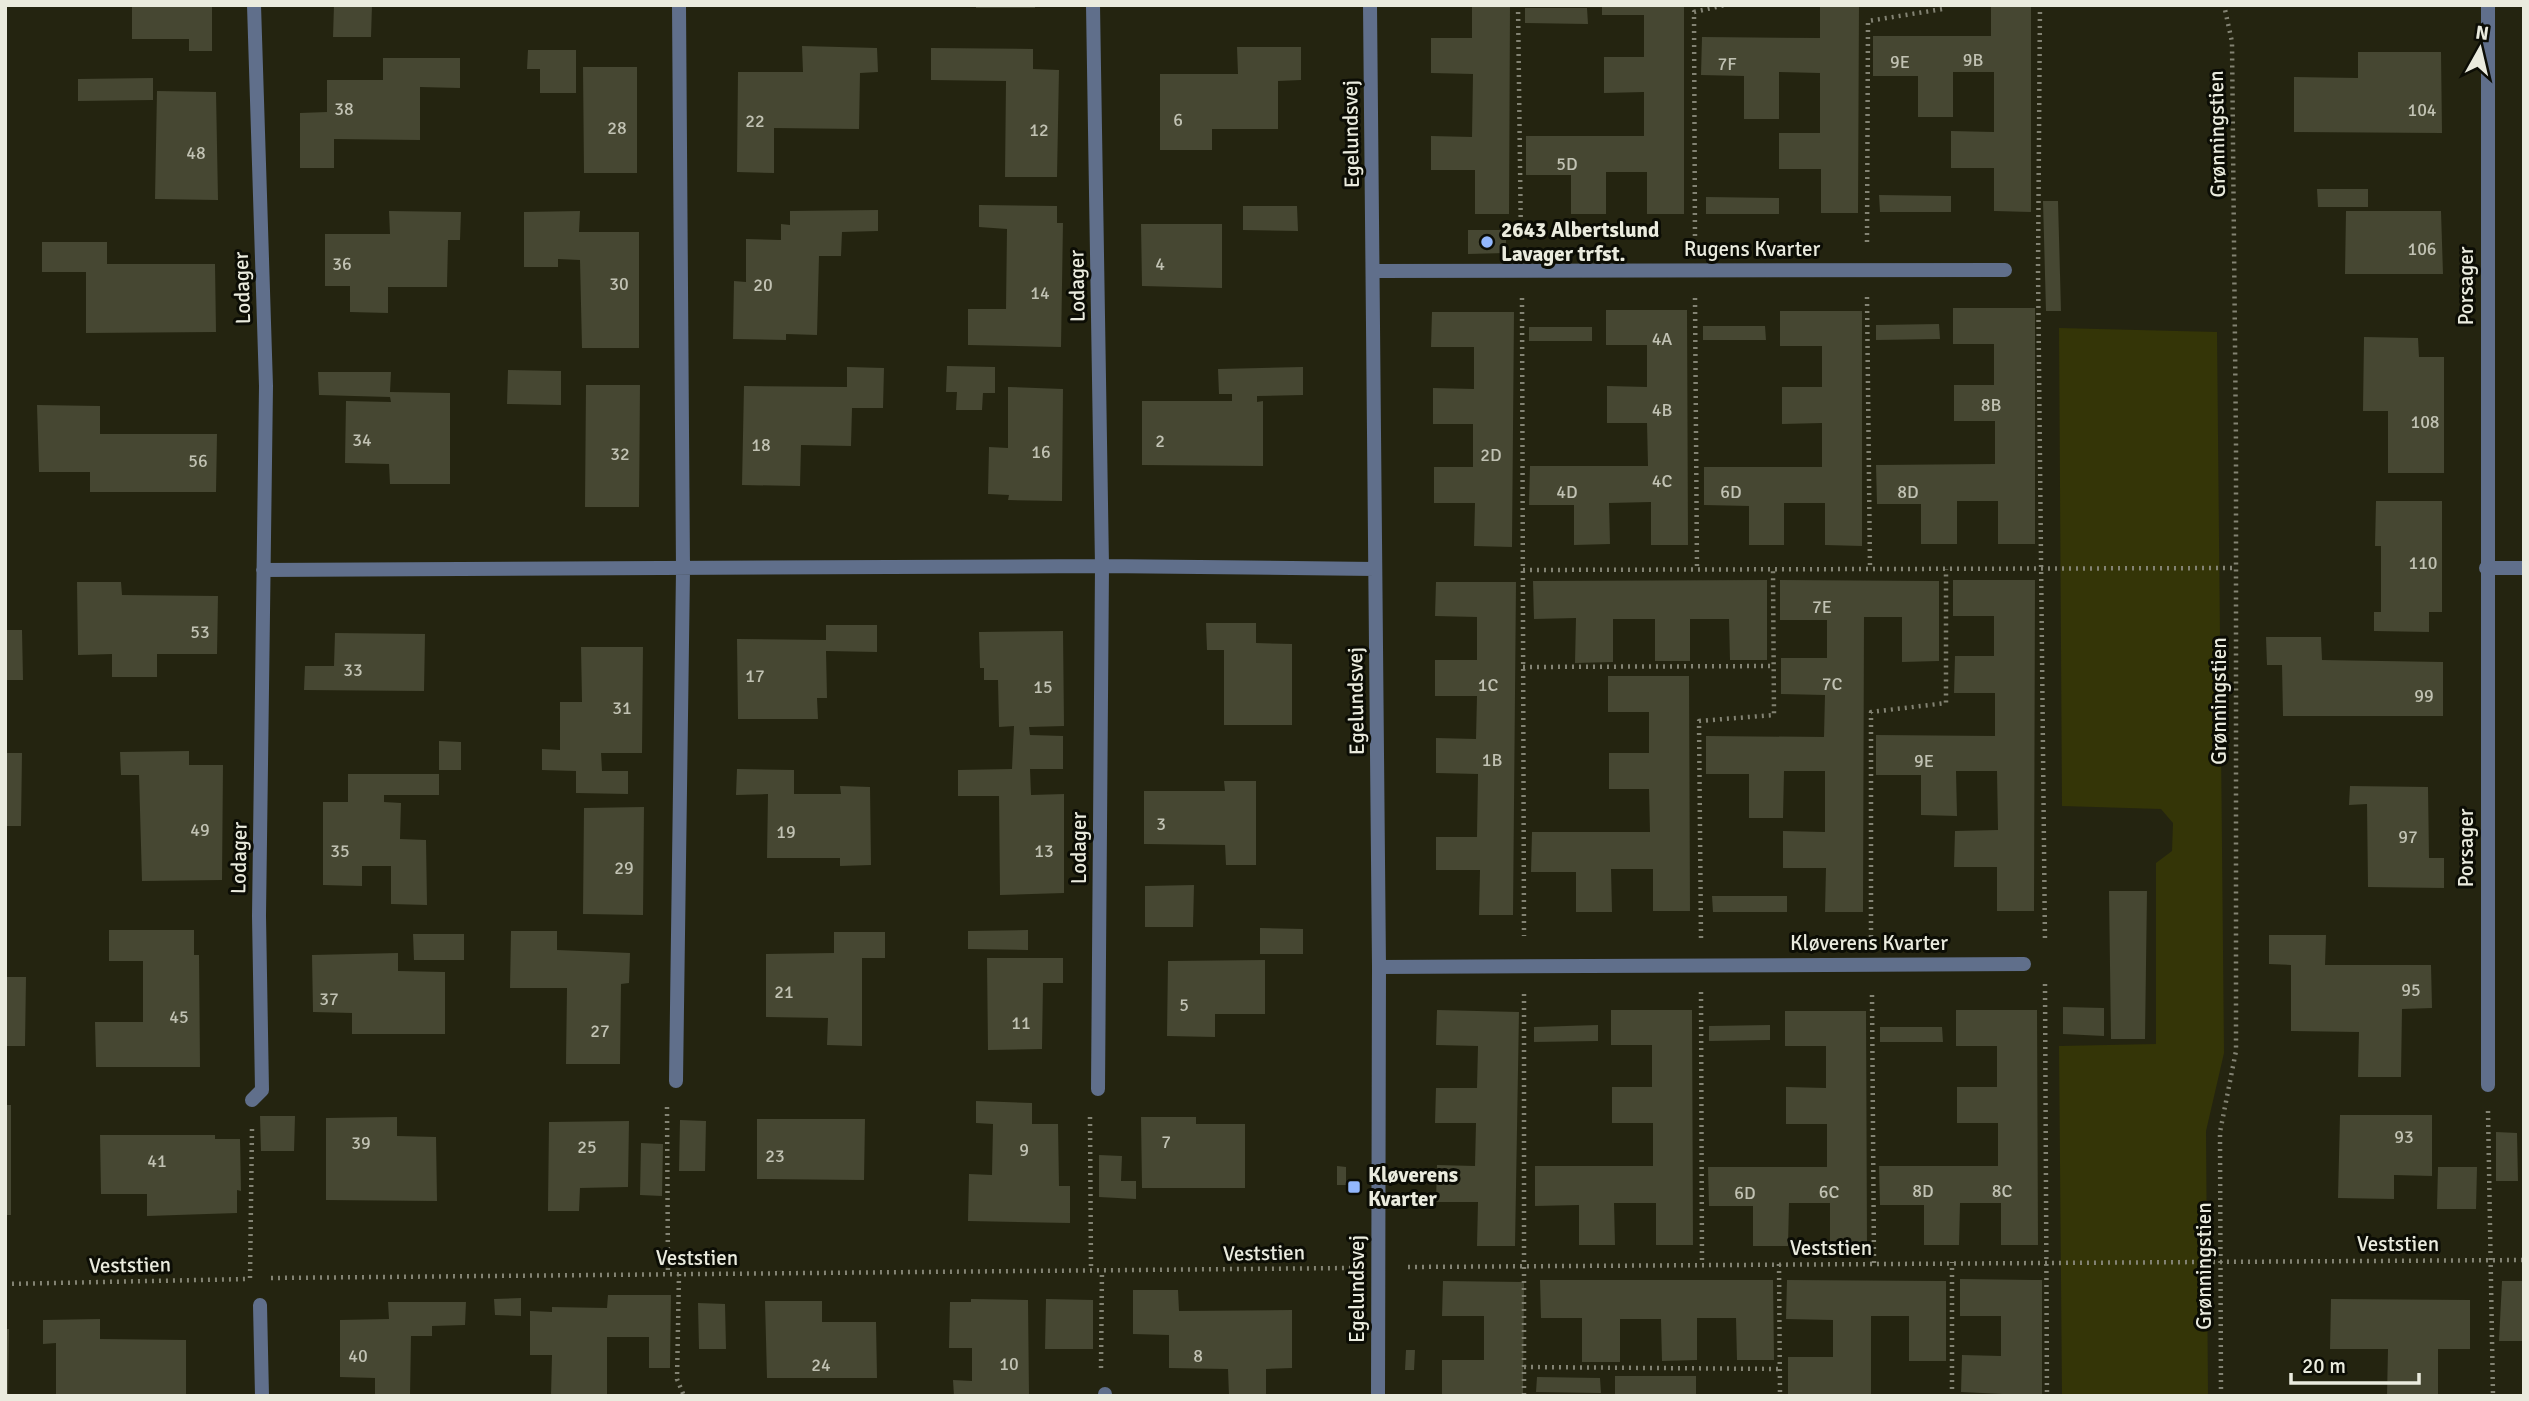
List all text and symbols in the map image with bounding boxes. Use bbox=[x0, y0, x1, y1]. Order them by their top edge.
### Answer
north arrow bbox=[2445, 14, 2515, 84]
text: N bbox=[2474, 20, 2490, 46]
house number: 9B bbox=[1963, 49, 1983, 71]
house number: 9E bbox=[1890, 51, 1910, 73]
house number: 7F bbox=[1717, 53, 1737, 75]
street label: Grønningstien bbox=[2203, 70, 2231, 198]
street label: Egelundsvej bbox=[1337, 80, 1365, 188]
house number: 38 bbox=[334, 98, 354, 120]
house number: 104 bbox=[2407, 99, 2437, 121]
house number: 6 bbox=[1173, 109, 1183, 131]
house number: 22 bbox=[745, 110, 765, 132]
house number: 28 bbox=[607, 117, 627, 139]
house number: 12 bbox=[1029, 119, 1049, 141]
house number: 48 bbox=[186, 142, 206, 164]
house number: 5D bbox=[1556, 153, 1578, 175]
place label: 2643 Albertslund Lavager trfst. bbox=[1501, 217, 1659, 267]
marker: 2643 Albertslund Lavager trfst. bbox=[1479, 234, 1495, 250]
street label: Rugens Kvarter bbox=[1684, 236, 1820, 262]
house number: 106 bbox=[2407, 238, 2437, 260]
street label: Porsager bbox=[2453, 246, 2479, 326]
street label: Lodager bbox=[1063, 249, 1091, 322]
street label: Lodager bbox=[228, 251, 256, 325]
house number: 36 bbox=[332, 253, 352, 275]
house number: 4 bbox=[1155, 253, 1165, 275]
house number: 30 bbox=[609, 273, 629, 295]
house number: 20 bbox=[753, 274, 773, 296]
house number: 14 bbox=[1030, 282, 1050, 304]
house number: 4A bbox=[1652, 328, 1672, 350]
house number: 8B bbox=[1981, 394, 2001, 416]
house number: 4B bbox=[1652, 399, 1672, 421]
house number: 108 bbox=[2410, 411, 2440, 433]
house number: 34 bbox=[352, 429, 372, 451]
house number: 2 bbox=[1155, 430, 1165, 452]
house number: 18 bbox=[751, 434, 771, 456]
house number: 16 bbox=[1031, 441, 1051, 463]
house number: 32 bbox=[610, 443, 630, 465]
house number: 2D bbox=[1480, 444, 1502, 466]
house number: 56 bbox=[188, 450, 208, 472]
house number: 4C bbox=[1652, 470, 1672, 492]
house number: 4D bbox=[1556, 481, 1578, 503]
house number: 6D bbox=[1720, 481, 1742, 503]
house number: 8D bbox=[1897, 481, 1919, 503]
house number: 110 bbox=[2408, 552, 2438, 574]
house number: 7E bbox=[1812, 596, 1832, 618]
house number: 53 bbox=[190, 621, 210, 643]
street label: Grønningstien bbox=[2206, 637, 2232, 765]
street label: Egelundsvej bbox=[1342, 647, 1370, 755]
house number: 33 bbox=[343, 659, 363, 681]
house number: 17 bbox=[745, 665, 765, 687]
house number: 7C bbox=[1822, 673, 1842, 695]
house number: 1C bbox=[1478, 674, 1498, 696]
house number: 15 bbox=[1033, 676, 1053, 698]
house number: 99 bbox=[2414, 685, 2434, 707]
house number: 31 bbox=[612, 697, 632, 719]
house number: 1B bbox=[1482, 749, 1502, 771]
house number: 9E bbox=[1914, 750, 1934, 772]
street label: Porsager bbox=[2453, 808, 2479, 888]
street label: Lodager bbox=[1066, 812, 1092, 884]
house number: 3 bbox=[1156, 813, 1166, 835]
house number: 49 bbox=[190, 819, 210, 841]
street label: Lodager bbox=[225, 821, 253, 894]
house number: 19 bbox=[776, 821, 796, 843]
house number: 97 bbox=[2398, 826, 2418, 848]
house number: 35 bbox=[330, 840, 350, 862]
house number: 13 bbox=[1034, 840, 1054, 862]
house number: 29 bbox=[614, 857, 634, 879]
street label: Kløverens Kvarter bbox=[1790, 930, 1948, 956]
house number: 95 bbox=[2401, 979, 2421, 1001]
house number: 21 bbox=[774, 981, 794, 1003]
house number: 37 bbox=[319, 988, 339, 1010]
house number: 5 bbox=[1179, 994, 1189, 1016]
house number: 45 bbox=[169, 1006, 189, 1028]
house number: 11 bbox=[1011, 1012, 1031, 1034]
house number: 27 bbox=[590, 1020, 610, 1042]
house number: 93 bbox=[2394, 1126, 2414, 1148]
house number: 7 bbox=[1161, 1131, 1171, 1153]
house number: 39 bbox=[351, 1132, 371, 1154]
house number: 25 bbox=[577, 1136, 597, 1158]
house number: 9 bbox=[1019, 1139, 1029, 1161]
house number: 23 bbox=[765, 1145, 785, 1167]
house number: 41 bbox=[147, 1150, 167, 1172]
place label: Kløverens Kvarter bbox=[1368, 1162, 1458, 1212]
marker: Kløverens Kvarter bbox=[1346, 1179, 1362, 1195]
house number: 8D bbox=[1912, 1180, 1934, 1202]
house number: 8C bbox=[1992, 1180, 2012, 1202]
house number: 6C bbox=[1819, 1181, 1839, 1203]
house number: 6D bbox=[1734, 1182, 1756, 1204]
street label: Grønningstien bbox=[2191, 1202, 2217, 1330]
street label: Veststien bbox=[2357, 1231, 2439, 1257]
street label: Egelundsvej bbox=[1344, 1235, 1370, 1343]
street label: Veststien bbox=[1790, 1235, 1872, 1261]
street label: Veststien bbox=[1223, 1239, 1305, 1267]
street label: Veststien bbox=[656, 1245, 738, 1271]
street label: Veststien bbox=[89, 1251, 171, 1279]
scale bar bbox=[2291, 1342, 2419, 1386]
house number: 40 bbox=[348, 1345, 368, 1367]
house number: 8 bbox=[1193, 1345, 1203, 1367]
house number: 10 bbox=[999, 1353, 1019, 1375]
text: 20 m bbox=[2302, 1353, 2346, 1379]
house number: 24 bbox=[811, 1354, 831, 1376]

